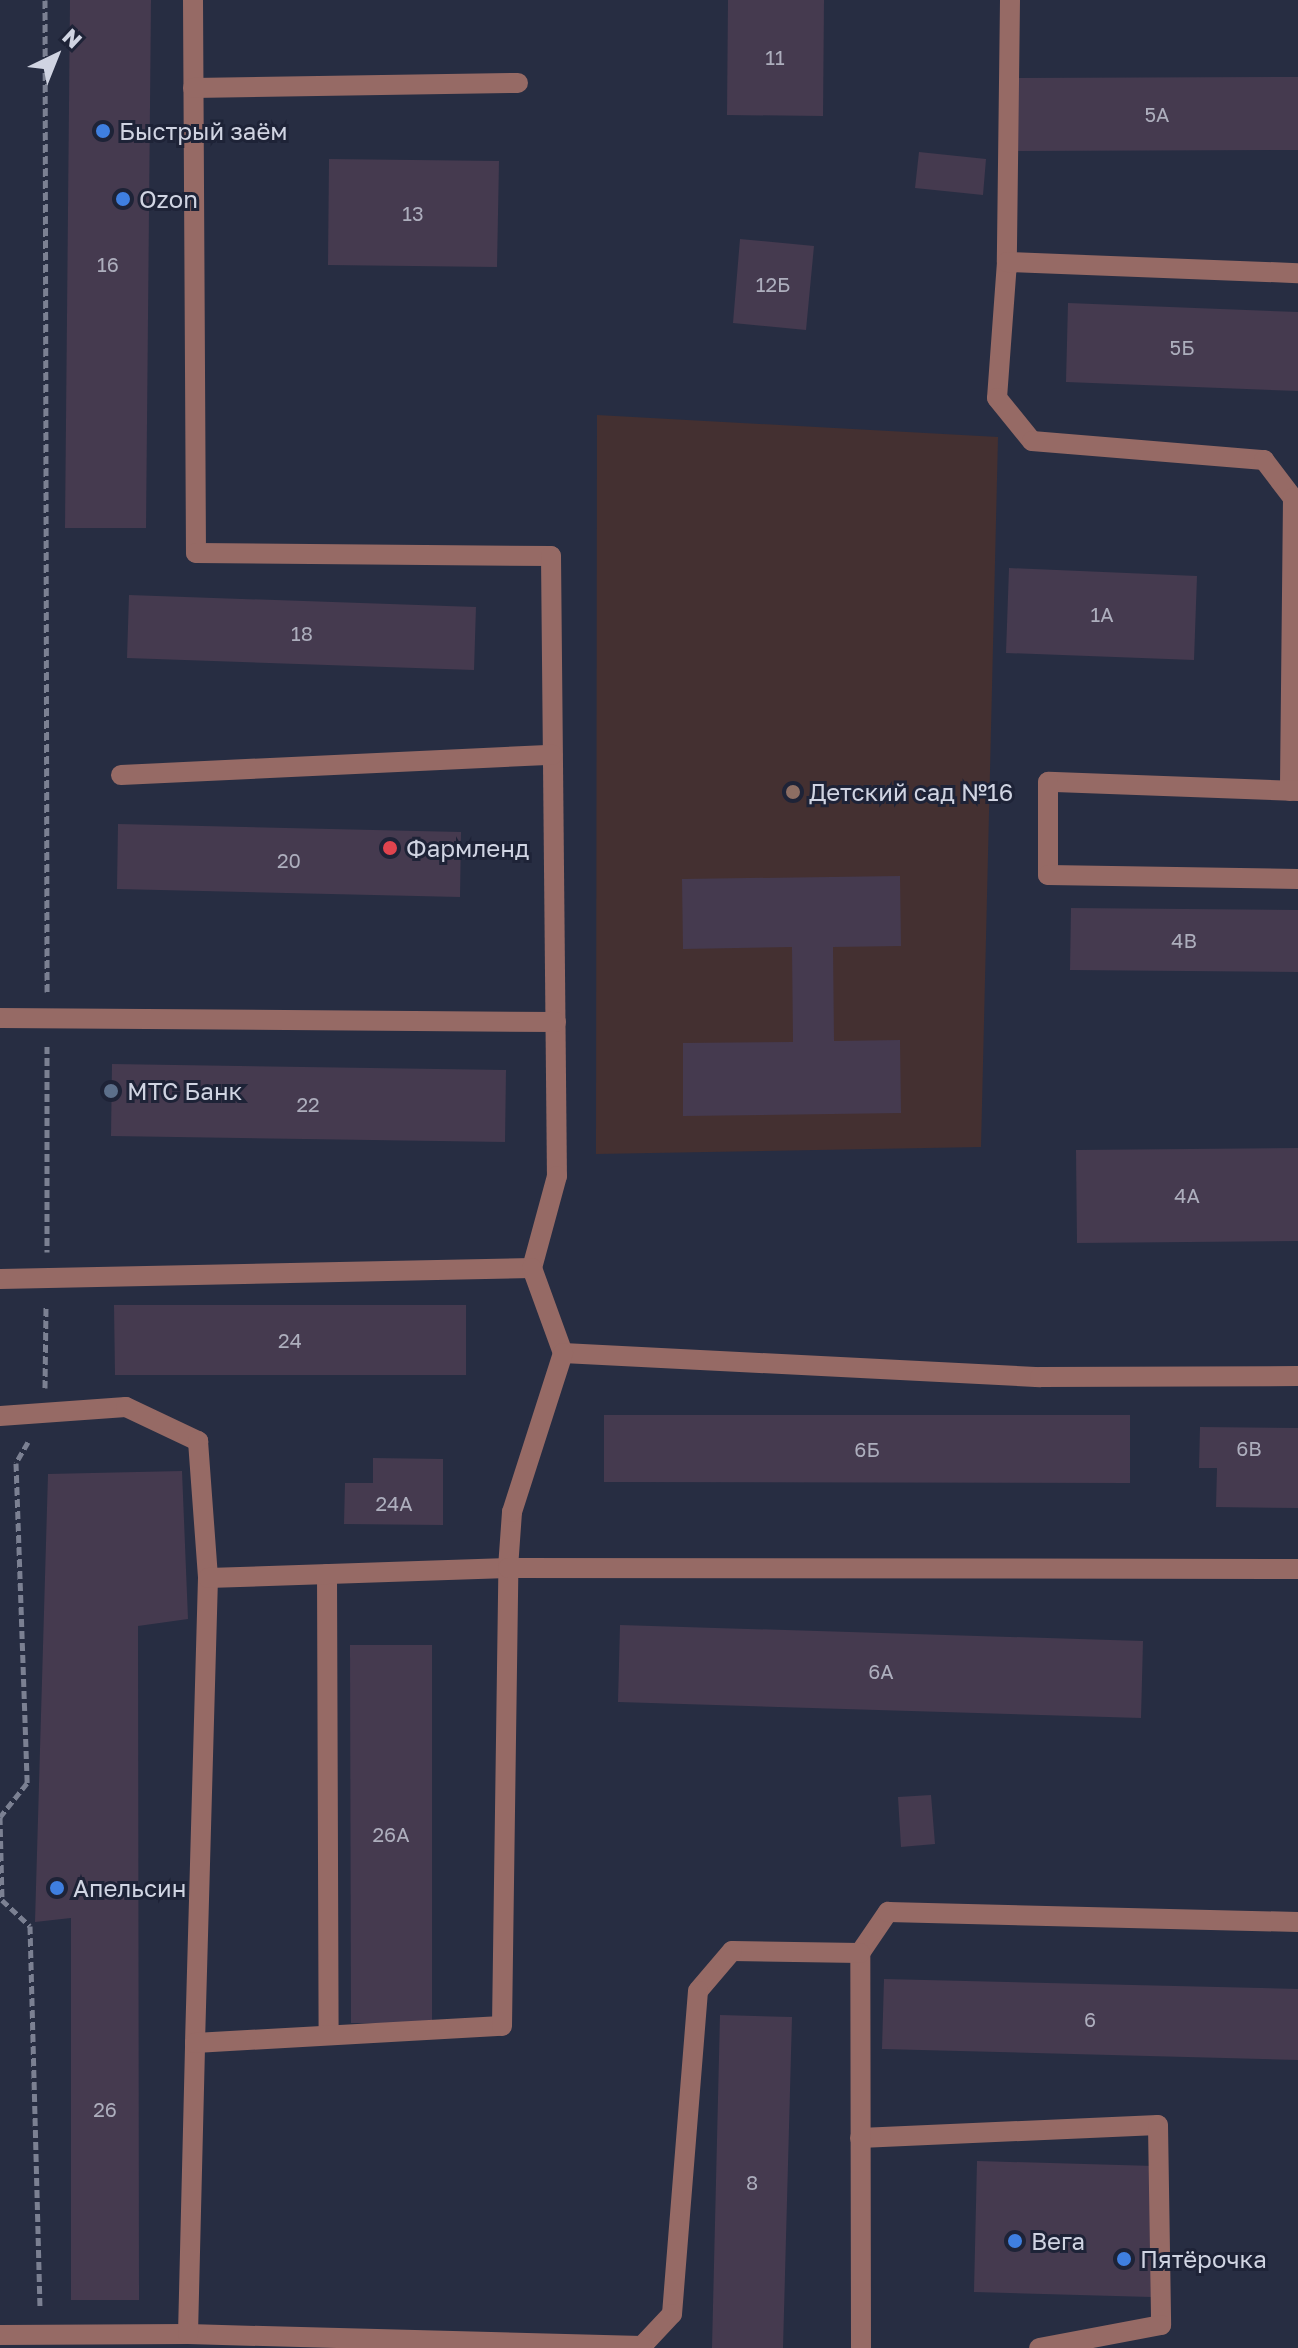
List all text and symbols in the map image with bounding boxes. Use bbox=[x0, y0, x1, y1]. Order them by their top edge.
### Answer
north arrow bbox=[16, 16, 96, 96]
text: N bbox=[57, 22, 88, 54]
house number: 11 bbox=[765, 45, 785, 69]
house number: 5А bbox=[1145, 102, 1169, 126]
place label: Быстрый заём bbox=[119, 117, 288, 145]
marker: Быстрый заём bbox=[94, 122, 112, 140]
place label: Ozon bbox=[139, 185, 198, 213]
marker: Ozon bbox=[114, 190, 132, 208]
house number: 13 bbox=[402, 201, 424, 225]
house number: 16 bbox=[97, 252, 119, 276]
house number: 12Б bbox=[756, 272, 790, 296]
house number: 5Б bbox=[1170, 335, 1194, 359]
house number: 1А bbox=[1090, 602, 1114, 626]
house number: 18 bbox=[291, 621, 313, 645]
place label: Детский сад №16 bbox=[809, 778, 1013, 806]
marker: Детский сад №16 bbox=[784, 783, 802, 801]
place label: Фармленд bbox=[406, 834, 529, 862]
marker: Фармленд bbox=[381, 839, 399, 857]
house number: 20 bbox=[277, 848, 301, 872]
house number: 4В bbox=[1171, 928, 1197, 952]
place label: МТС Банк bbox=[127, 1077, 242, 1105]
marker: МТС Банк bbox=[102, 1082, 120, 1100]
house number: 22 bbox=[296, 1092, 320, 1116]
house number: 4А bbox=[1174, 1183, 1200, 1207]
house number: 24 bbox=[278, 1328, 302, 1352]
house number: 6В bbox=[1236, 1436, 1262, 1460]
house number: 6Б bbox=[854, 1437, 880, 1461]
house number: 24А bbox=[375, 1491, 413, 1515]
house number: 6А bbox=[868, 1659, 894, 1683]
house number: 26А bbox=[372, 1822, 410, 1846]
place label: Апельсин bbox=[73, 1874, 186, 1902]
marker: Апельсин bbox=[48, 1879, 66, 1897]
house number: 6 bbox=[1084, 2007, 1096, 2031]
house number: 26 bbox=[93, 2097, 117, 2121]
house number: 8 bbox=[746, 2170, 758, 2194]
place label: Вега bbox=[1031, 2227, 1085, 2255]
marker: Вега bbox=[1006, 2232, 1024, 2250]
place label: Пятёрочка bbox=[1140, 2245, 1267, 2273]
marker: Пятёрочка bbox=[1115, 2250, 1133, 2268]

